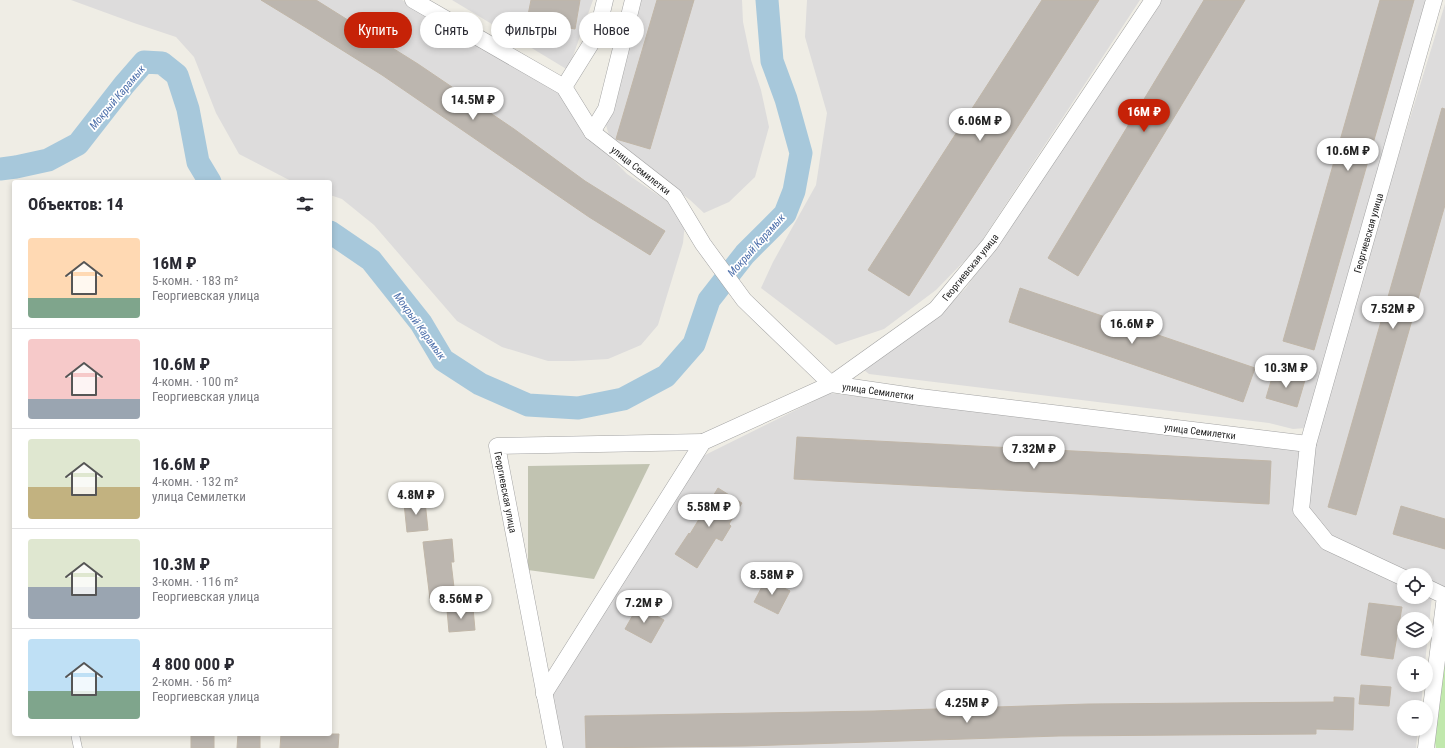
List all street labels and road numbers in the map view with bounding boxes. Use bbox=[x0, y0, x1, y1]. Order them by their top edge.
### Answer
street label: улица Семилетки bbox=[609, 144, 673, 197]
street label: Георгиевская улица bbox=[1352, 192, 1385, 274]
street label: Георгиевская улица bbox=[940, 232, 1001, 303]
street label: улица Семилетки bbox=[841, 381, 914, 402]
street label: улица Семилетки bbox=[1163, 422, 1236, 441]
street label: Георгиевская улица bbox=[492, 450, 519, 534]

